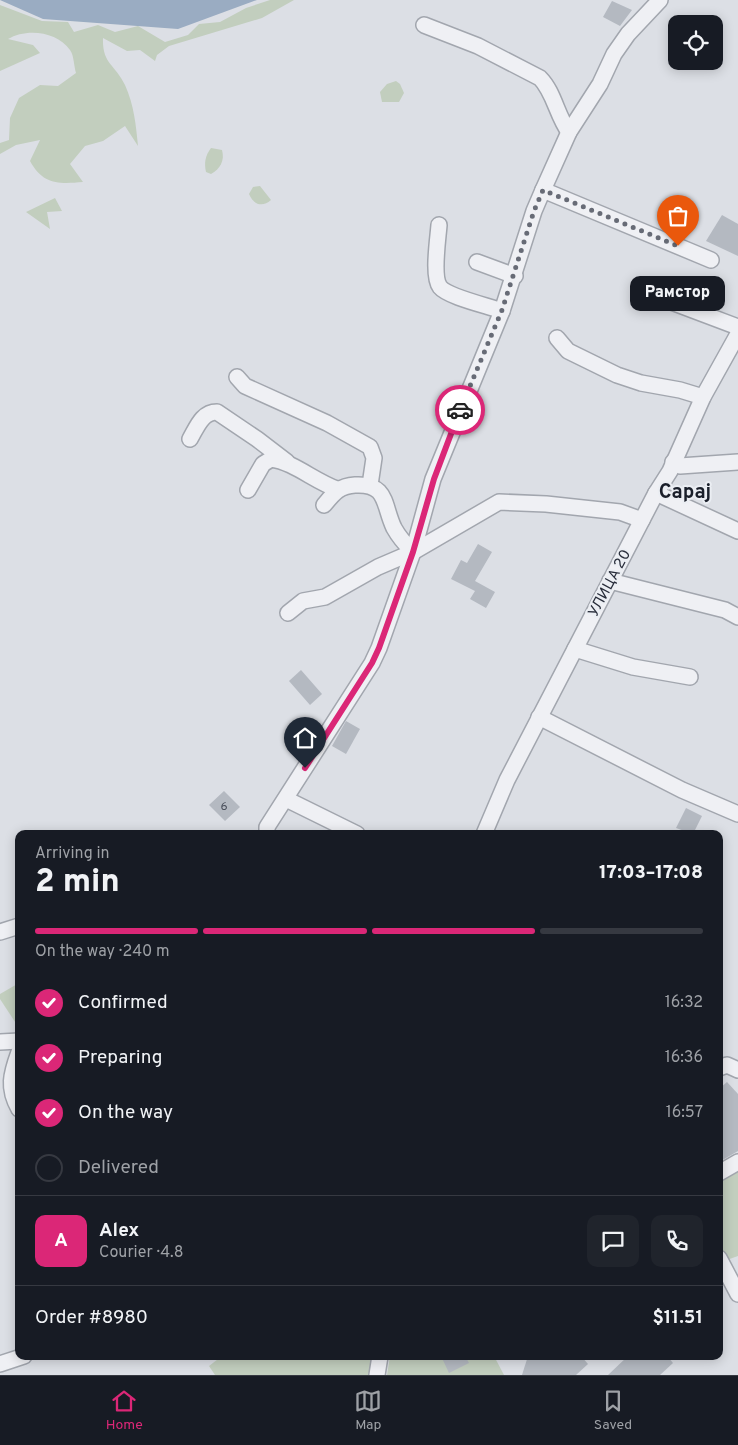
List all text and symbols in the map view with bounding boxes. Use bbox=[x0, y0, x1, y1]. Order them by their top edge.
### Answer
map controls bbox=[668, 15, 723, 70]
button: locate bbox=[668, 15, 723, 70]
pin bbox=[657, 195, 699, 246]
icon: bag bbox=[664, 202, 692, 230]
callout: Рамстор bbox=[630, 276, 726, 311]
text: Рамстор bbox=[645, 283, 710, 303]
courier bbox=[435, 385, 485, 435]
icon: car bbox=[446, 396, 474, 424]
district label: Сарај bbox=[659, 480, 711, 506]
street label: УЛИЦА 20 bbox=[585, 547, 636, 621]
pin bbox=[284, 717, 326, 768]
icon: home bbox=[291, 724, 319, 752]
house number: 6 bbox=[220, 799, 228, 815]
text: Arriving in bbox=[35, 844, 110, 864]
text: 17:03–17:08 bbox=[599, 861, 703, 885]
text: 2 min bbox=[35, 863, 120, 903]
text: On the way · 240 m bbox=[35, 942, 170, 962]
icon: check bbox=[35, 989, 63, 1017]
text: Confirmed bbox=[78, 991, 168, 1015]
text: 16:32 bbox=[665, 993, 703, 1013]
icon: check bbox=[35, 1044, 63, 1072]
text: Preparing bbox=[78, 1046, 162, 1070]
text: 16:36 bbox=[665, 1048, 703, 1068]
icon: check bbox=[35, 1099, 63, 1127]
text: On the way bbox=[78, 1101, 173, 1125]
text: 16:57 bbox=[666, 1103, 703, 1123]
text: Delivered bbox=[78, 1156, 159, 1180]
button: chat bbox=[587, 1215, 639, 1267]
button: phone bbox=[651, 1215, 703, 1267]
text: Alex bbox=[99, 1219, 139, 1243]
text: A bbox=[54, 1229, 68, 1253]
text: Courier · 4.8 bbox=[99, 1243, 183, 1263]
text: Order #8980 bbox=[35, 1306, 148, 1330]
text: $11.51 bbox=[652, 1306, 703, 1330]
tab: Home bbox=[106, 1387, 143, 1434]
tab: Map bbox=[354, 1387, 382, 1434]
tab: Saved bbox=[594, 1387, 632, 1434]

